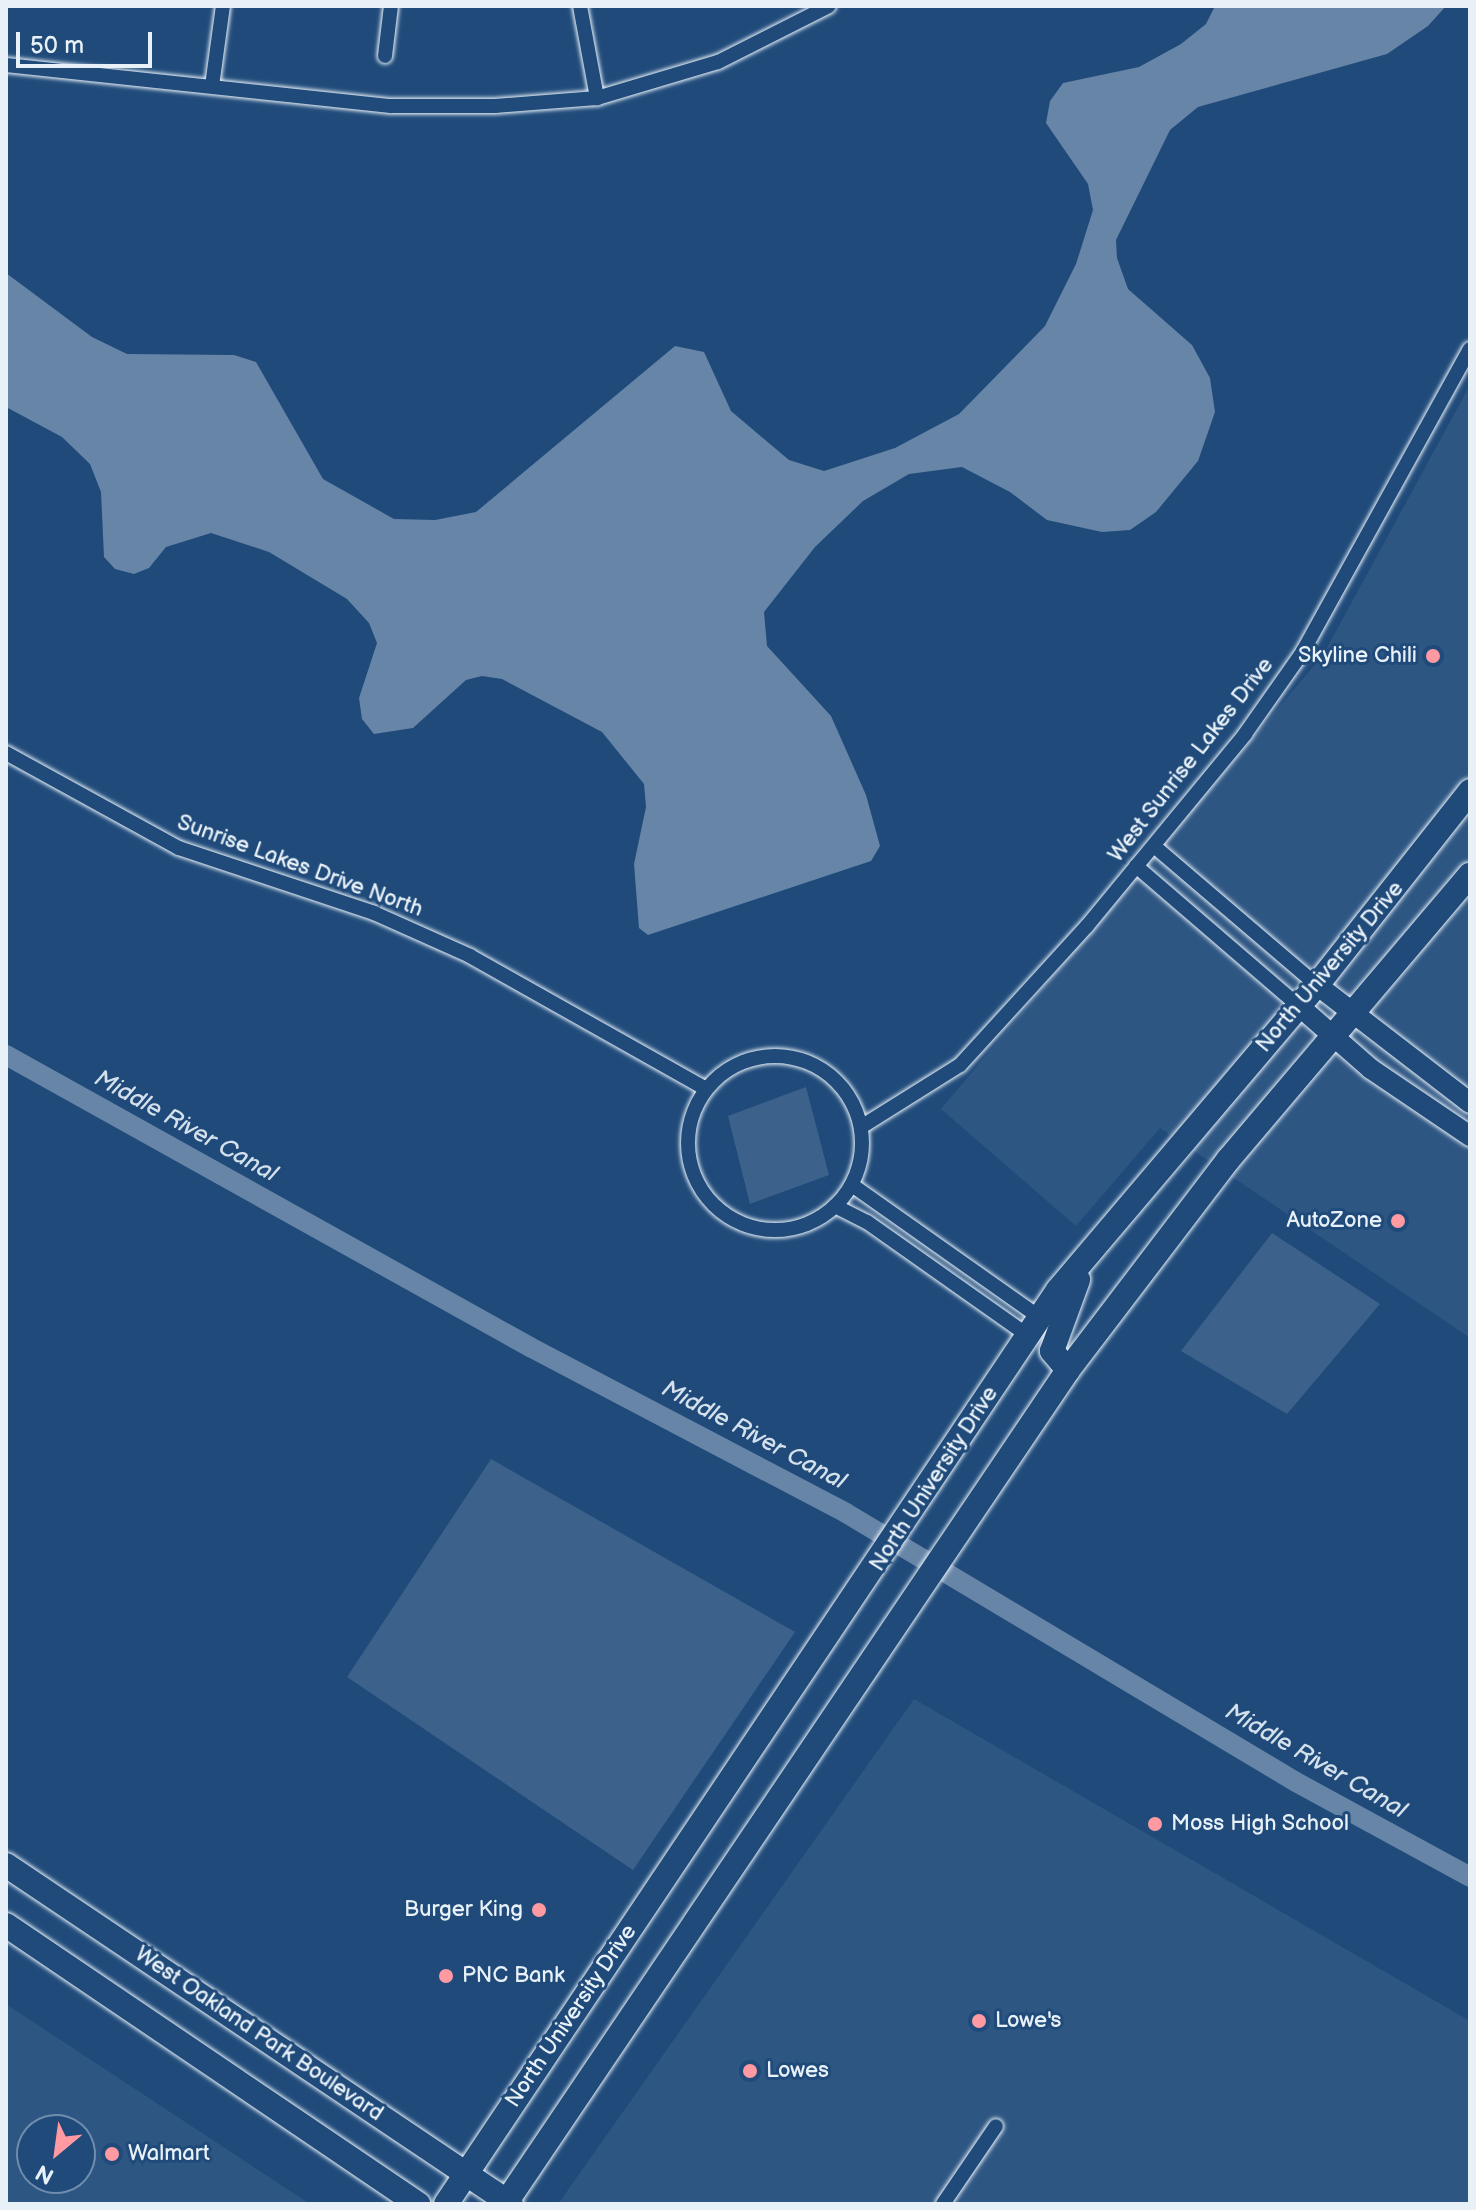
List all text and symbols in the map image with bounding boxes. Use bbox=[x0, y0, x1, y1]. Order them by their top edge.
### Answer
scale bar bbox=[20, 16, 156, 66]
text: 50 m bbox=[30, 31, 84, 60]
place label: Skyline Chili bbox=[1298, 643, 1417, 669]
marker: Skyline Chili bbox=[1424, 647, 1442, 665]
street label: West Sunrise Lakes Drive bbox=[1103, 652, 1279, 868]
street label: Sunrise Lakes Drive North bbox=[174, 809, 426, 923]
street label: North University Drive bbox=[1250, 876, 1410, 1058]
water label: Middle River Canal bbox=[89, 1064, 283, 1188]
place label: AutoZone bbox=[1286, 1208, 1382, 1234]
marker: AutoZone bbox=[1389, 1212, 1407, 1230]
water label: Middle River Canal bbox=[657, 1374, 851, 1496]
street label: North University Drive bbox=[864, 1381, 1004, 1577]
water label: Middle River Canal bbox=[1220, 1697, 1412, 1825]
place label: Moss High School bbox=[1171, 1811, 1349, 1837]
marker: Moss High School bbox=[1146, 1815, 1164, 1833]
place label: Burger King bbox=[404, 1897, 523, 1923]
marker: Burger King bbox=[530, 1901, 548, 1919]
street label: North University Drive bbox=[499, 1919, 643, 2113]
street label: West Oakland Park Boulevard bbox=[130, 1941, 388, 2127]
place label: PNC Bank bbox=[462, 1963, 565, 1989]
marker: PNC Bank bbox=[437, 1967, 455, 1985]
place label: Lowe's bbox=[995, 2008, 1061, 2034]
marker: Lowe's bbox=[970, 2012, 988, 2030]
place label: Lowes bbox=[766, 2058, 829, 2084]
marker: Lowes bbox=[741, 2062, 759, 2080]
north arrow bbox=[16, 2114, 96, 2194]
place label: Walmart bbox=[128, 2141, 210, 2167]
marker: Walmart bbox=[103, 2145, 121, 2163]
text: N bbox=[31, 2158, 59, 2189]

